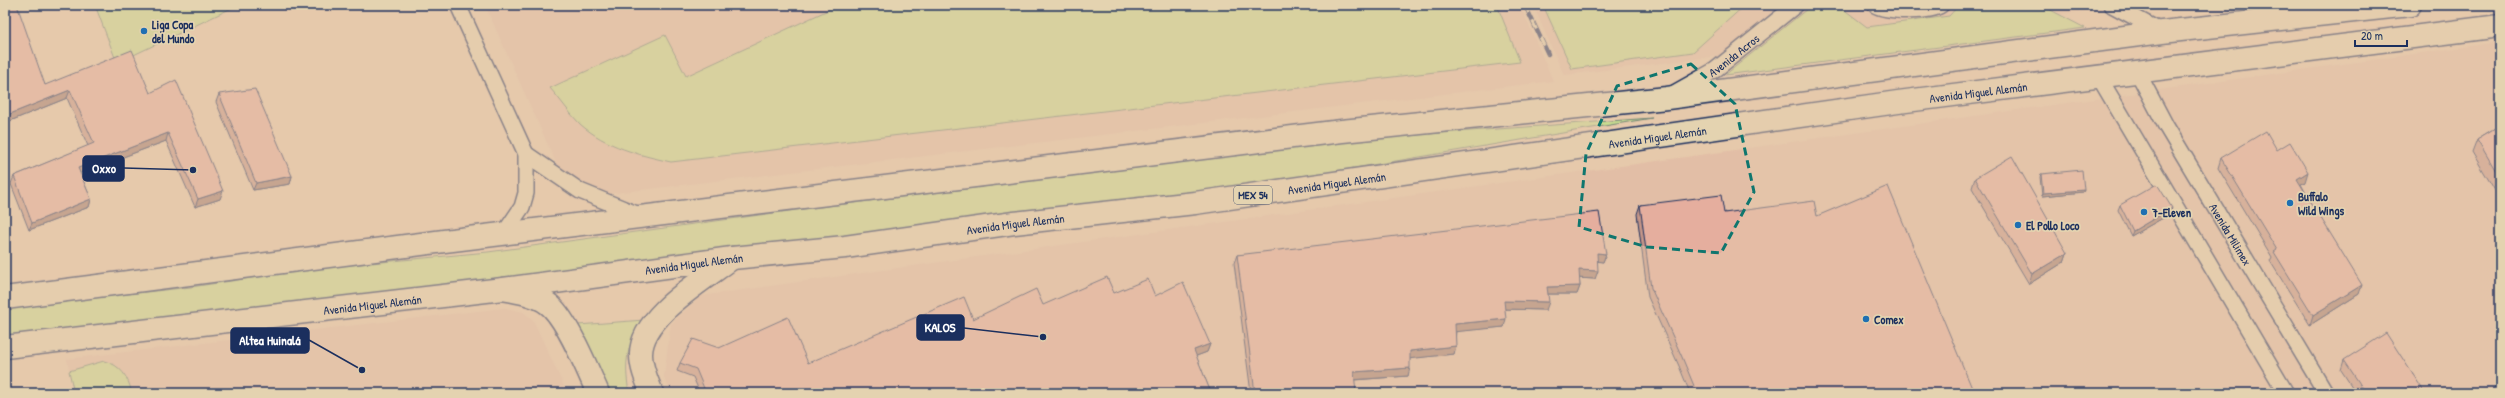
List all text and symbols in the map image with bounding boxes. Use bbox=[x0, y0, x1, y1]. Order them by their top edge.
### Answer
place label: Liga Copa del Mundo bbox=[152, 16, 194, 47]
scale bar bbox=[2355, 22, 2407, 48]
marker: Liga Copa del Mundo bbox=[139, 26, 149, 36]
text: 20 m bbox=[2361, 27, 2383, 44]
street label: Avenida Acros bbox=[1705, 29, 1763, 80]
street label: Avenida Miguel Alemán bbox=[1928, 77, 2028, 106]
street label: Avenida Miguel Alemán bbox=[1607, 121, 1708, 152]
callout: Oxxo bbox=[83, 156, 124, 181]
text: Oxxo bbox=[92, 159, 117, 177]
street label: Avenida Miguel Alemán bbox=[1287, 167, 1387, 198]
road number: MEX 54 bbox=[1234, 186, 1272, 204]
place label: Buffalo Wild Wings bbox=[2298, 188, 2345, 220]
marker: Buffalo Wild Wings bbox=[2285, 198, 2295, 208]
street label: Avenida Milimex bbox=[2206, 200, 2256, 268]
place label: 7-Eleven bbox=[2151, 204, 2192, 221]
marker: 7-Eleven bbox=[2139, 207, 2149, 217]
street label: Avenida Miguel Alemán bbox=[965, 209, 1065, 238]
place label: El Pollo Loco bbox=[2026, 217, 2080, 234]
marker: El Pollo Loco bbox=[2013, 220, 2023, 230]
street label: Avenida Miguel Alemán bbox=[644, 248, 744, 278]
street label: Avenida Miguel Alemán bbox=[323, 290, 423, 318]
place label: Comex bbox=[1874, 311, 1904, 328]
marker: Comex bbox=[1861, 314, 1871, 324]
callout: KALOS bbox=[917, 315, 964, 340]
text: KALOS bbox=[924, 318, 956, 336]
callout: Altea Huinalá bbox=[231, 328, 309, 353]
text: Altea Huinalá bbox=[239, 331, 302, 349]

